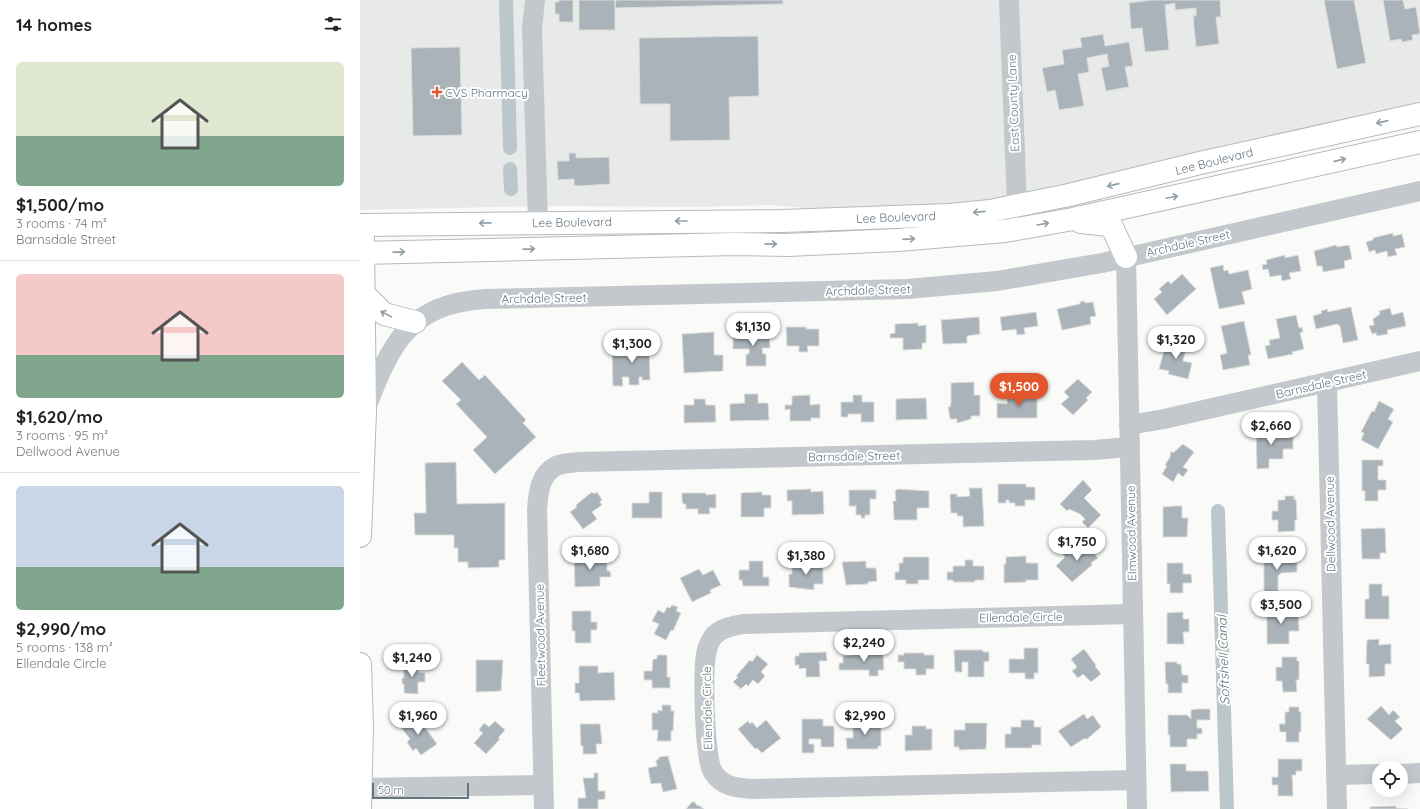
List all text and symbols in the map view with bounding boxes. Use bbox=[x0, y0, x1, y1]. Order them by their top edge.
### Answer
icon: filters bbox=[322, 13, 344, 35]
text: 14 homes bbox=[16, 14, 92, 35]
street label: East County Lane bbox=[1004, 54, 1022, 152]
place label: CVS Pharmacy bbox=[445, 85, 528, 100]
marker: CVS Pharmacy bbox=[432, 87, 442, 97]
icon: home bbox=[144, 88, 216, 160]
one-way arrow bbox=[1376, 119, 1389, 127]
street label: Lee Boulevard bbox=[1174, 144, 1254, 178]
one-way arrow bbox=[1333, 155, 1346, 163]
one-way arrow bbox=[1107, 182, 1120, 190]
one-way arrow bbox=[1165, 192, 1178, 200]
text: $1,500/mo bbox=[16, 194, 104, 215]
street label: Lee Boulevard bbox=[856, 208, 936, 226]
one-way arrow bbox=[973, 208, 986, 216]
street label: Lee Boulevard bbox=[532, 214, 612, 230]
text: 3 rooms · 74 m² bbox=[16, 215, 107, 231]
one-way arrow bbox=[675, 217, 688, 225]
one-way arrow bbox=[479, 219, 492, 227]
one-way arrow bbox=[1036, 220, 1049, 228]
street label: Archdale Street bbox=[1145, 226, 1231, 260]
text: Barnsdale Street bbox=[16, 231, 116, 247]
one-way arrow bbox=[902, 236, 915, 243]
one-way arrow bbox=[764, 240, 777, 248]
one-way arrow bbox=[522, 245, 535, 253]
one-way arrow bbox=[392, 248, 405, 256]
street label: Archdale Street bbox=[825, 281, 911, 299]
street label: Archdale Street bbox=[501, 290, 587, 306]
icon: home bbox=[144, 300, 216, 372]
one-way arrow bbox=[380, 310, 392, 317]
pin: $1,130 bbox=[720, 313, 786, 347]
text: $1,130 bbox=[735, 318, 771, 334]
pin: $1,320 bbox=[1143, 326, 1209, 360]
pin: $1,300 bbox=[599, 330, 665, 364]
text: $1,320 bbox=[1157, 331, 1195, 347]
text: $1,300 bbox=[612, 335, 652, 351]
street label: Barnsdale Street bbox=[1274, 366, 1368, 402]
pin: $1,500 bbox=[986, 373, 1052, 407]
text: $1,500 bbox=[999, 378, 1039, 394]
text: $1,620/mo bbox=[16, 406, 103, 427]
pin: $2,660 bbox=[1238, 412, 1304, 446]
text: $2,660 bbox=[1250, 417, 1292, 433]
text: 3 rooms · 95 m² bbox=[16, 427, 108, 443]
text: Dellwood Avenue bbox=[16, 443, 120, 459]
street label: Barnsdale Street bbox=[808, 448, 900, 464]
street label: Dellwood Avenue bbox=[1322, 476, 1338, 572]
street label: Elmwood Avenue bbox=[1123, 485, 1139, 581]
icon: home bbox=[144, 512, 216, 584]
pin: $1,750 bbox=[1044, 528, 1110, 562]
text: $1,750 bbox=[1057, 533, 1097, 549]
pin: $1,680 bbox=[557, 537, 623, 571]
pin: $1,620 bbox=[1244, 537, 1310, 571]
text: $1,680 bbox=[571, 542, 609, 558]
pin: $1,380 bbox=[773, 542, 839, 576]
text: $1,620 bbox=[1258, 542, 1296, 558]
text: $1,380 bbox=[787, 547, 825, 563]
street label: Fleetwood Avenue bbox=[532, 583, 548, 686]
pin: $3,500 bbox=[1248, 591, 1314, 625]
text: $3,500 bbox=[1260, 596, 1302, 612]
street label: Ellendale Circle bbox=[979, 609, 1063, 625]
water label: Softshell Canal bbox=[1213, 613, 1233, 705]
text: $2,990/mo bbox=[16, 618, 106, 639]
pin: $2,240 bbox=[831, 629, 897, 663]
text: $2,240 bbox=[843, 634, 885, 650]
text: 5 rooms · 138 m² bbox=[16, 639, 113, 655]
pin: $1,240 bbox=[379, 644, 445, 678]
text: $1,240 bbox=[392, 649, 432, 665]
text: Ellendale Circle bbox=[16, 655, 107, 671]
street label: Ellendale Circle bbox=[699, 666, 715, 750]
pin: $1,960 bbox=[385, 702, 451, 736]
pin: $2,990 bbox=[832, 702, 898, 736]
text: $1,960 bbox=[399, 707, 437, 723]
text: $2,990 bbox=[844, 707, 886, 723]
map controls bbox=[1372, 761, 1408, 797]
button: locate bbox=[1372, 761, 1408, 797]
scale bar bbox=[372, 781, 469, 800]
text: 50 m bbox=[378, 783, 404, 797]

